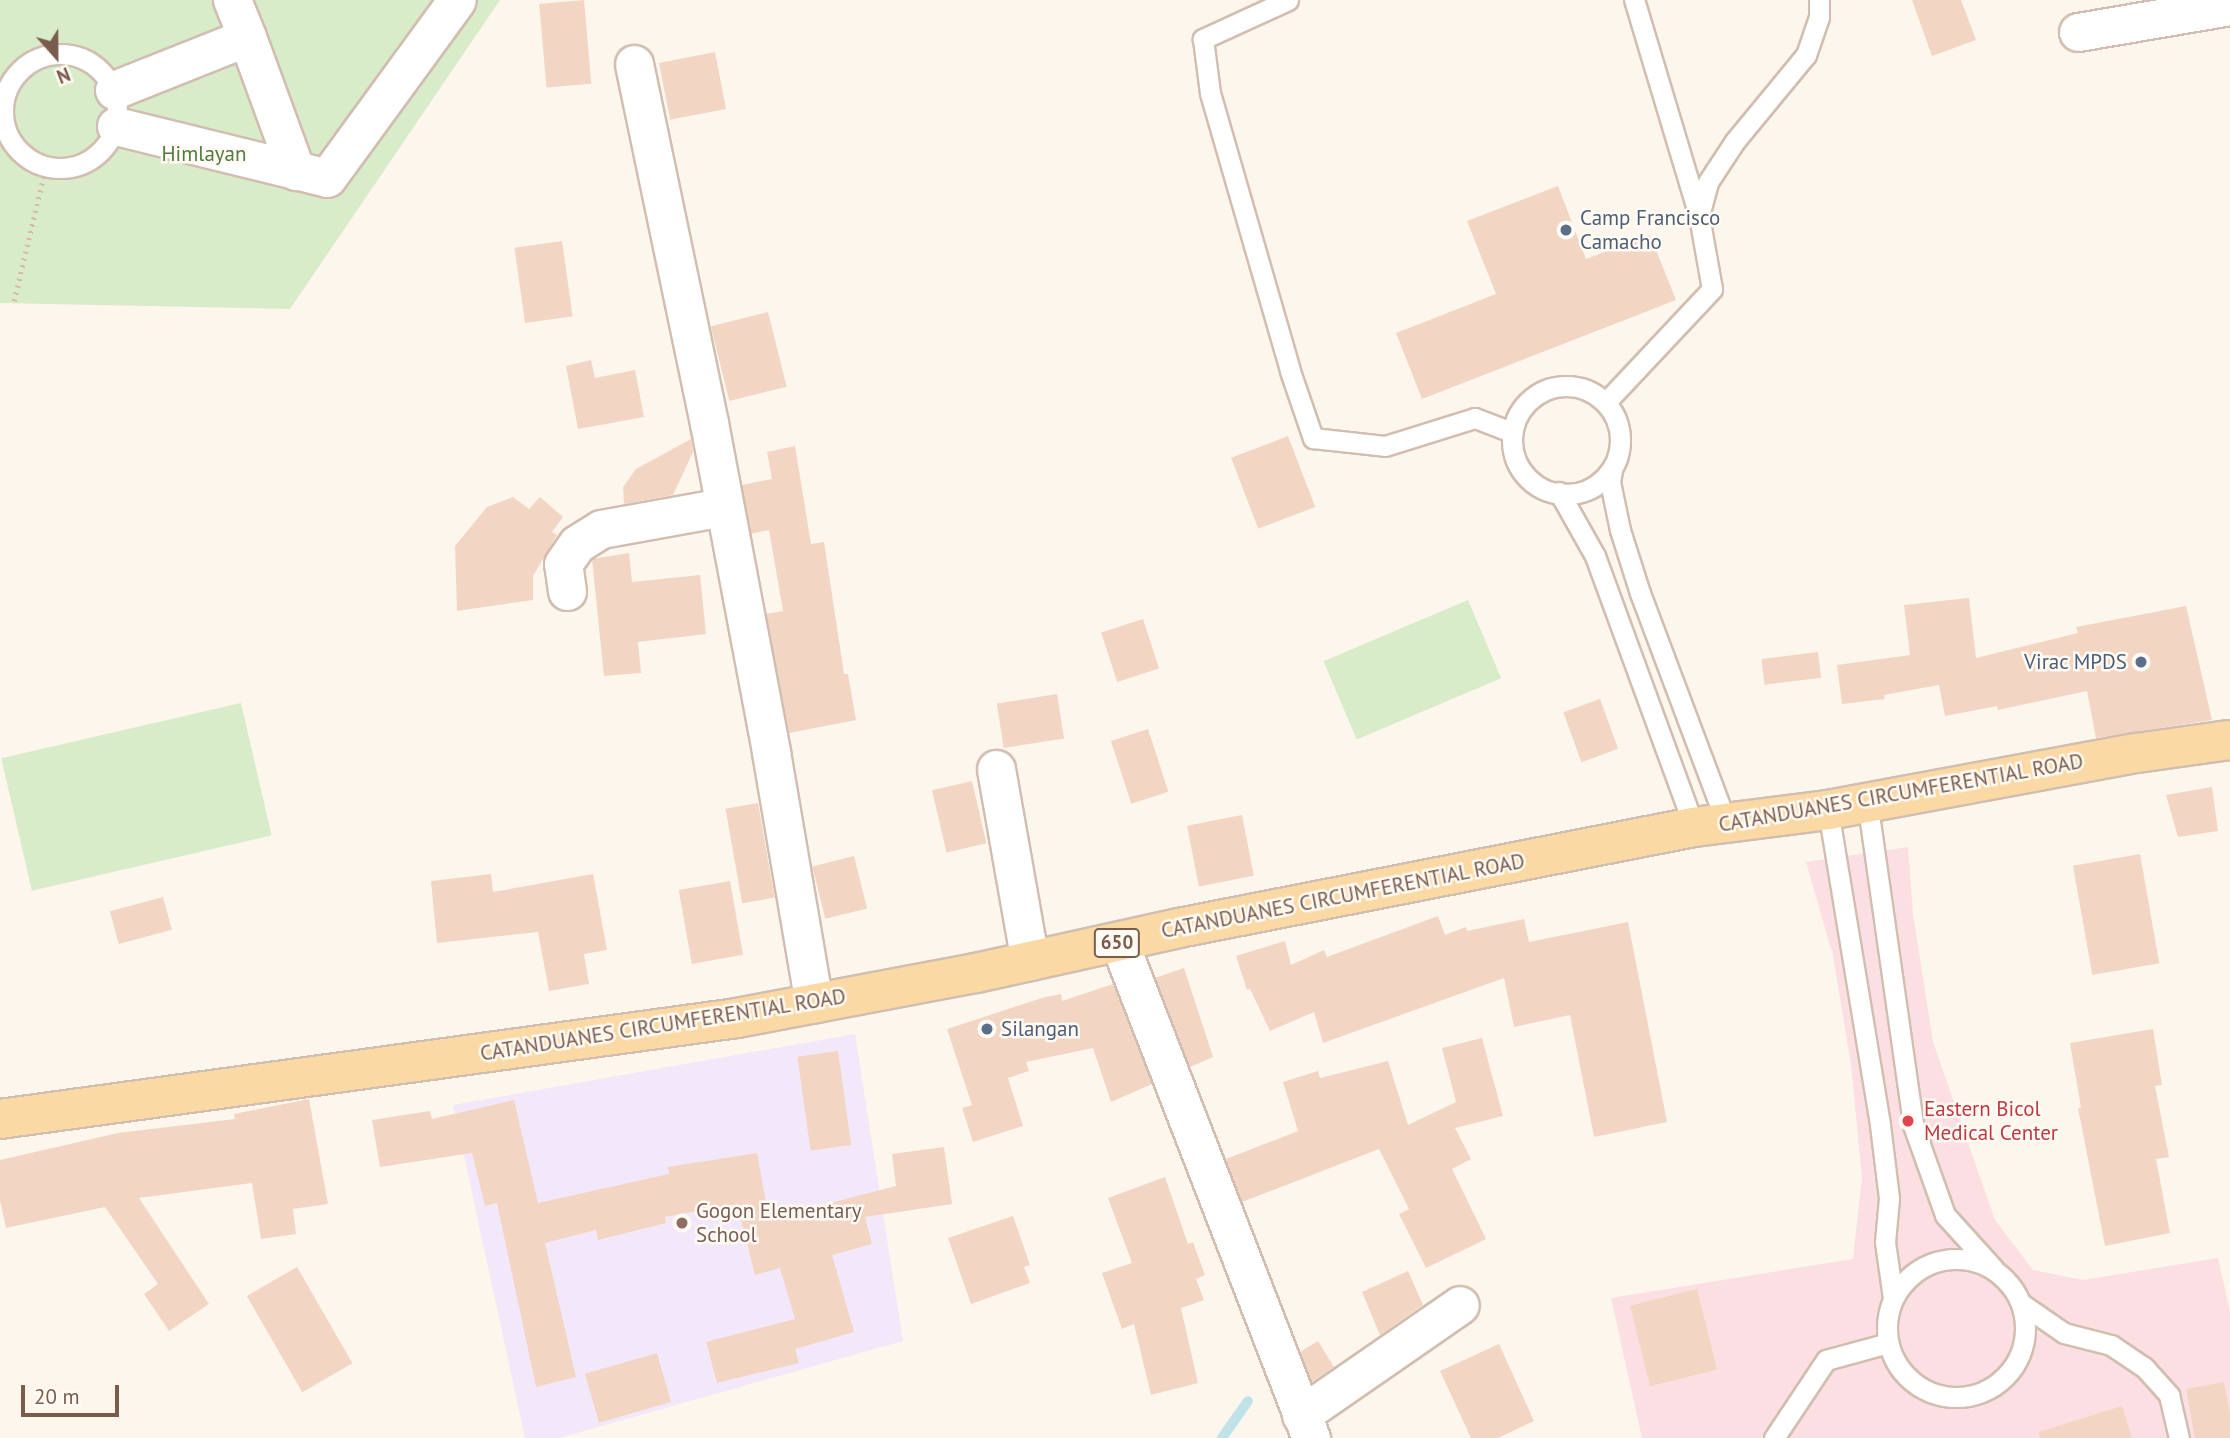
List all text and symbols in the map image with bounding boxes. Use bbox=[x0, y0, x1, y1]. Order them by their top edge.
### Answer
north arrow bbox=[21, 21, 91, 91]
text: N bbox=[53, 62, 74, 89]
park label: Himlayan bbox=[161, 141, 247, 167]
place label: Camp Francisco Camacho bbox=[1580, 205, 1720, 255]
marker: Camp Francisco Camacho bbox=[1558, 222, 1574, 238]
place label: Virac MPDS bbox=[2024, 649, 2127, 675]
marker: Virac MPDS bbox=[2133, 654, 2149, 670]
street label: CATANDUANES CIRCUMFERENTIAL ROAD bbox=[1716, 748, 2086, 838]
street label: CATANDUANES CIRCUMFERENTIAL ROAD bbox=[1159, 848, 1527, 944]
road number: 650 bbox=[1092, 928, 1142, 959]
street label: CATANDUANES CIRCUMFERENTIAL ROAD bbox=[478, 984, 848, 1066]
place label: Silangan bbox=[1001, 1016, 1079, 1042]
marker: Silangan bbox=[979, 1021, 995, 1037]
place label: Eastern Bicol Medical Center bbox=[1924, 1096, 2058, 1146]
marker: Eastern Bicol Medical Center bbox=[1898, 1111, 1918, 1131]
place label: Gogon Elementary School bbox=[696, 1198, 861, 1248]
marker: Gogon Elementary School bbox=[674, 1215, 690, 1231]
scale bar bbox=[24, 1372, 122, 1416]
text: 20 m bbox=[34, 1383, 80, 1410]

